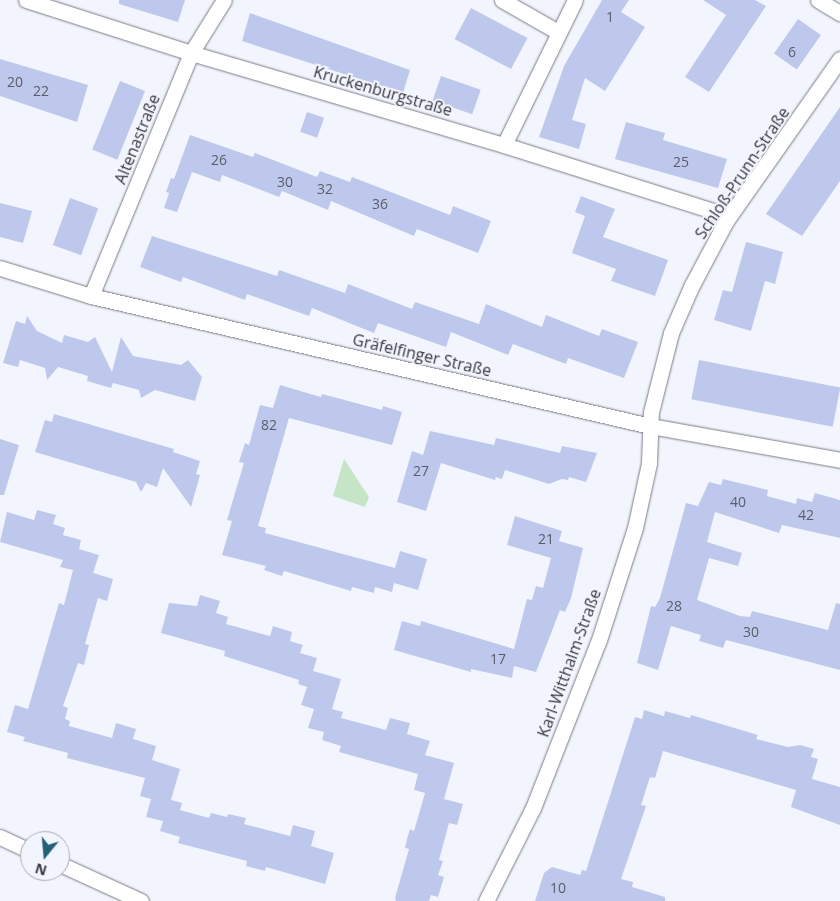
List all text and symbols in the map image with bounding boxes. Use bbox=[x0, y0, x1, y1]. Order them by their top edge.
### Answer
house number: 1 bbox=[606, 9, 614, 25]
house number: 6 bbox=[788, 44, 796, 60]
street label: Kruckenburgstraße bbox=[311, 62, 455, 120]
house number: 20 bbox=[7, 74, 23, 90]
house number: 22 bbox=[33, 83, 49, 99]
street label: Altenastraße bbox=[110, 91, 164, 187]
street label: Schloß-Prunn-Straße bbox=[691, 104, 793, 242]
house number: 26 bbox=[211, 152, 227, 168]
house number: 25 bbox=[673, 154, 689, 170]
house number: 30 bbox=[277, 174, 293, 190]
house number: 32 bbox=[317, 181, 333, 197]
house number: 36 bbox=[372, 196, 388, 212]
street label: Gräfelfinger Straße bbox=[351, 330, 493, 380]
house number: 82 bbox=[261, 417, 277, 433]
house number: 27 bbox=[413, 463, 429, 479]
house number: 40 bbox=[730, 494, 746, 510]
house number: 42 bbox=[798, 507, 814, 523]
house number: 21 bbox=[538, 531, 554, 547]
street label: Karl-Witthalm-Straße bbox=[533, 586, 605, 740]
house number: 28 bbox=[666, 598, 682, 614]
house number: 30 bbox=[743, 624, 759, 640]
house number: 17 bbox=[490, 651, 506, 667]
north arrow bbox=[20, 831, 70, 881]
text: N bbox=[33, 859, 49, 881]
house number: 10 bbox=[550, 880, 566, 896]

